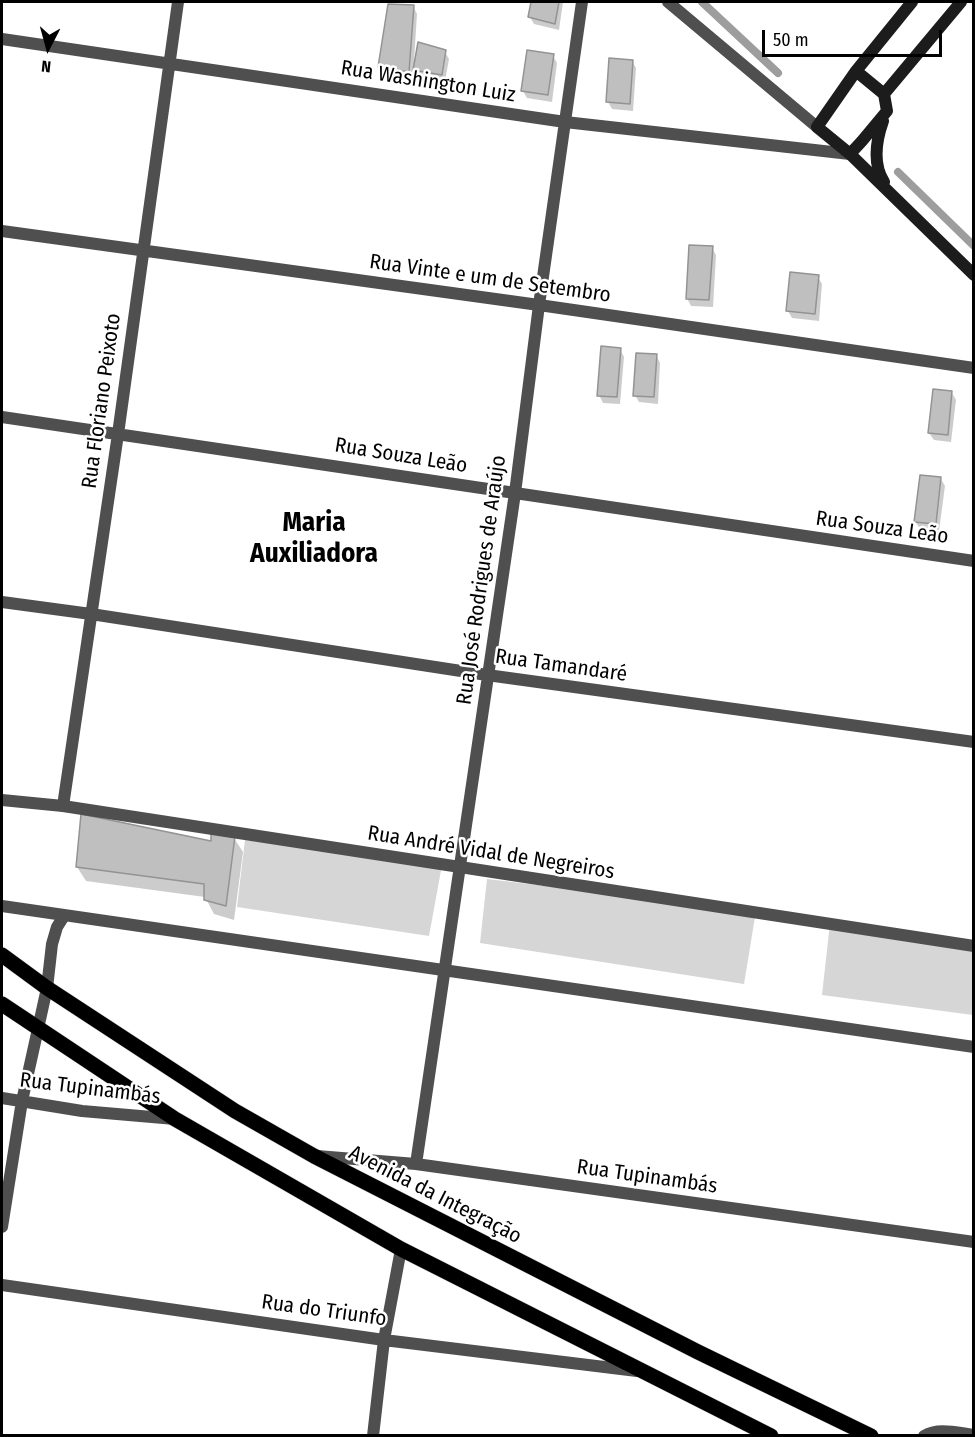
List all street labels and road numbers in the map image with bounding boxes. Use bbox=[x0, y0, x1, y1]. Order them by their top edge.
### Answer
street label: Rua Washington Luiz bbox=[339, 56, 517, 108]
street label: Rua Vinte e um de Setembro bbox=[368, 250, 612, 308]
street label: Rua Floriano Peixoto bbox=[77, 312, 127, 490]
street label: Rua Souza Leão bbox=[333, 433, 469, 479]
street label: Rua José Rodrigues de Araújo bbox=[452, 454, 512, 706]
street label: Rua Souza Leão bbox=[814, 506, 950, 550]
street label: Rua Tamandaré bbox=[494, 644, 628, 688]
street label: Rua André Vidal de Negreiros bbox=[366, 821, 616, 885]
street label: Rua Tupinambás bbox=[18, 1068, 162, 1110]
street label: Avenida da Integração bbox=[344, 1141, 526, 1249]
street label: Rua Tupinambás bbox=[575, 1155, 719, 1199]
street label: Rua do Triunfo bbox=[260, 1290, 388, 1332]

